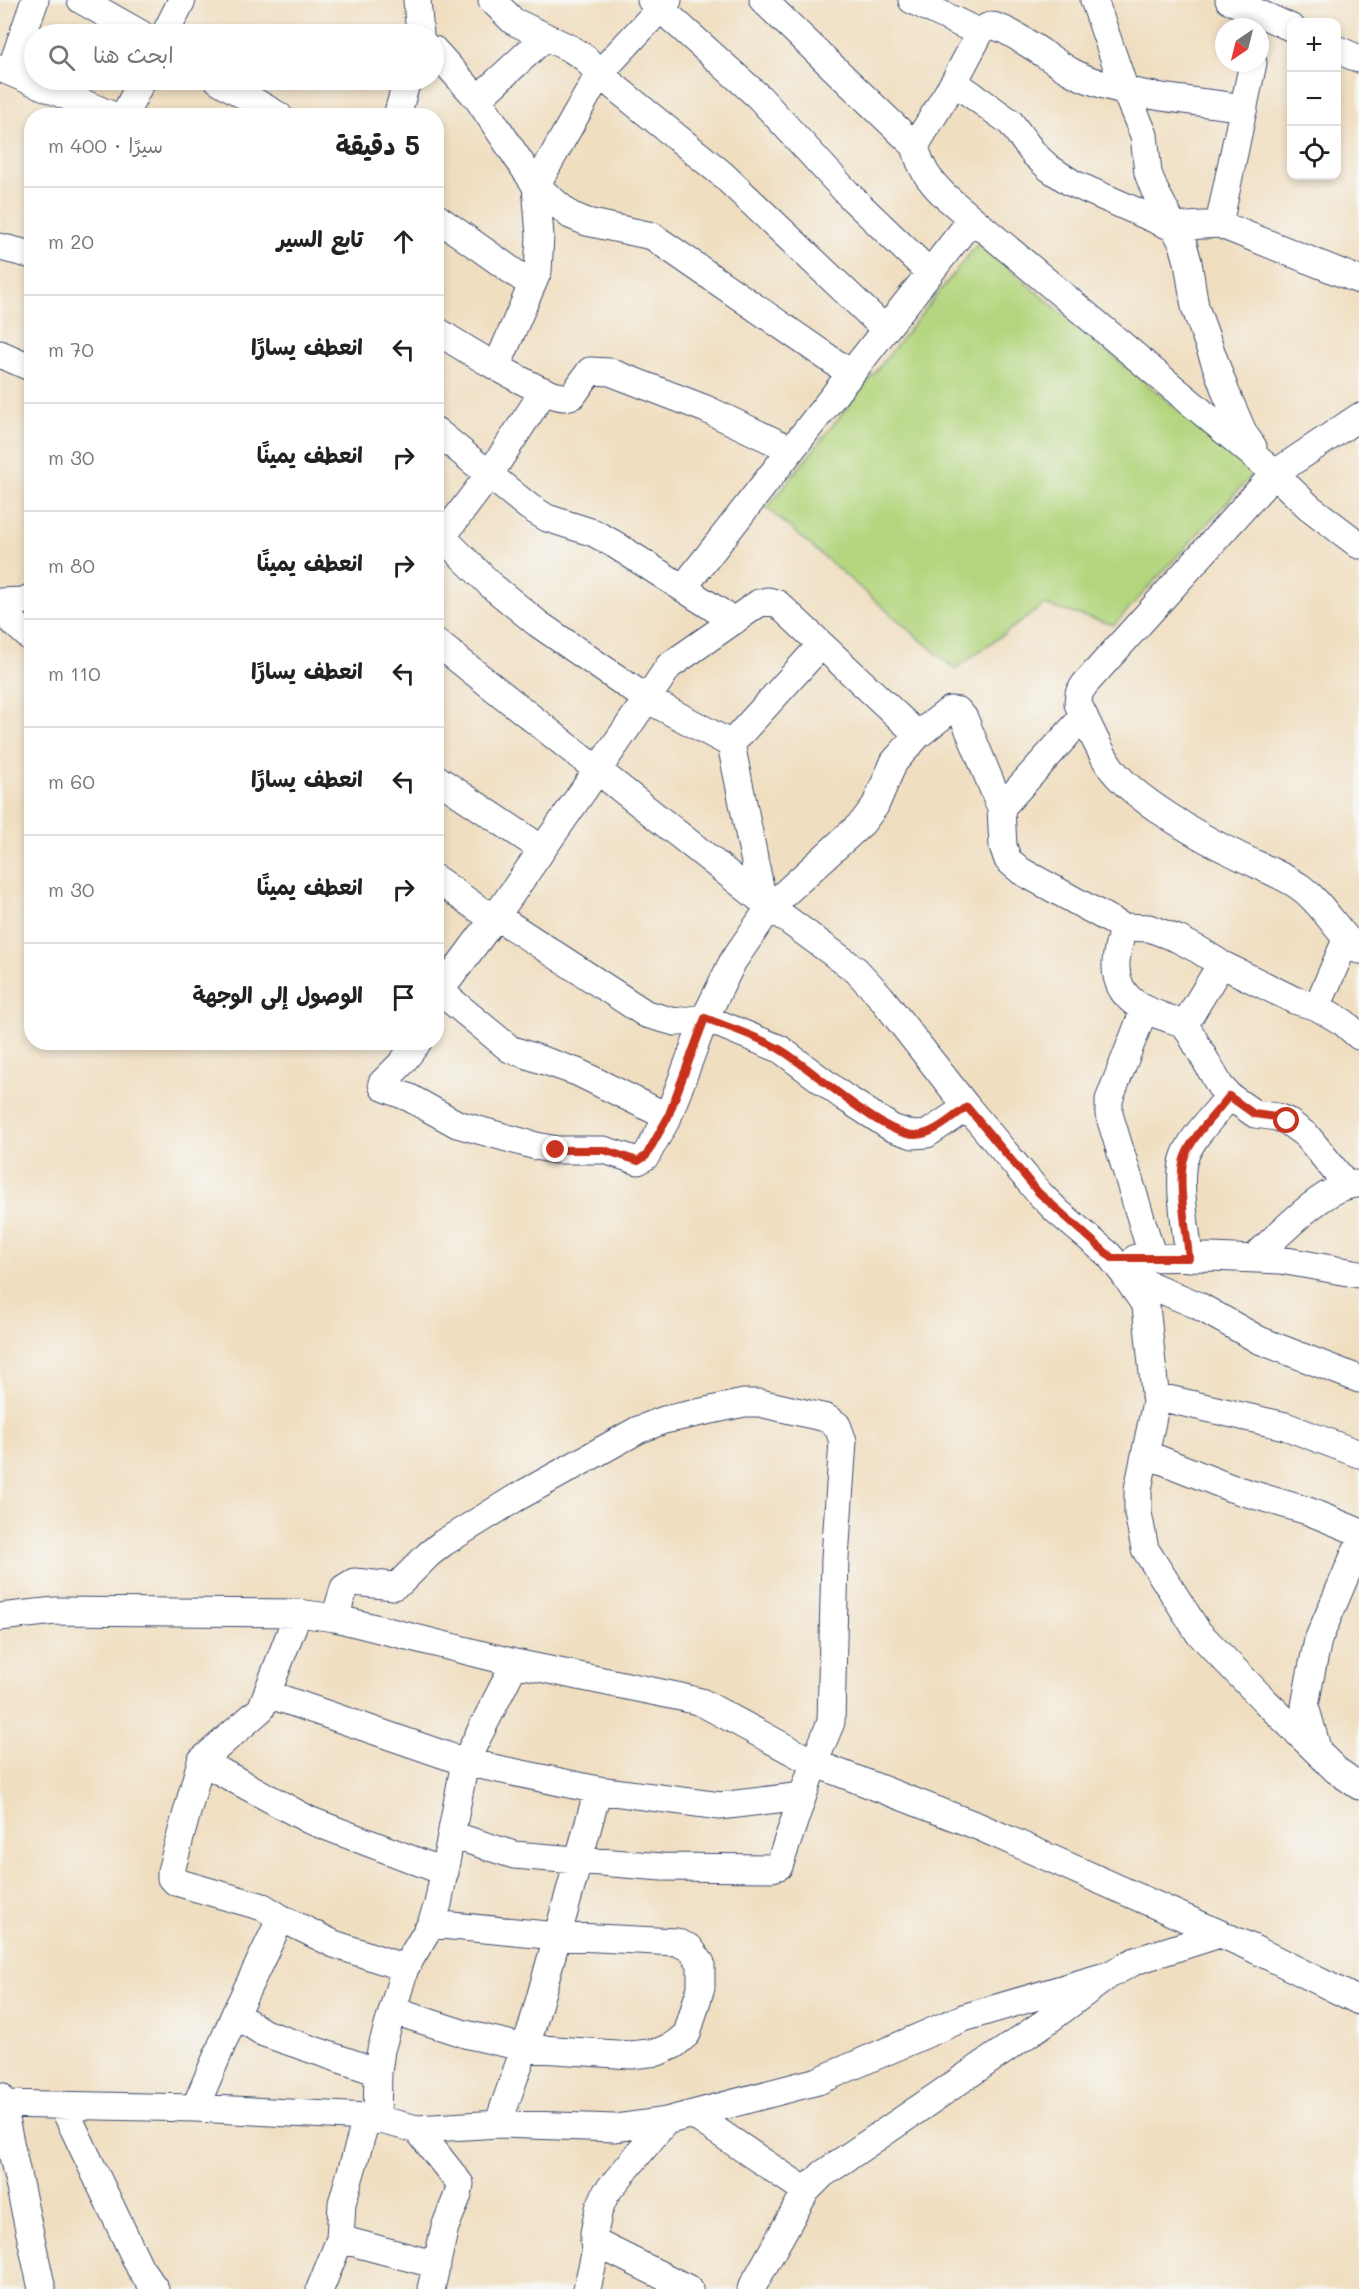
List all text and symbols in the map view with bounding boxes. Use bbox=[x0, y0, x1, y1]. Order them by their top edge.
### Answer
north arrow bbox=[1215, 18, 1269, 72]
map controls bbox=[1287, 18, 1341, 180]
button: + bbox=[1287, 18, 1341, 72]
search box bbox=[24, 24, 444, 90]
text: ابحث هنا bbox=[93, 40, 174, 69]
icon: search bbox=[45, 41, 78, 74]
button: − bbox=[1287, 72, 1341, 126]
button: locate bbox=[1287, 126, 1341, 180]
text: 5 دقيقة bbox=[335, 128, 420, 162]
text: سيرًا · 400 m bbox=[48, 132, 163, 158]
text: تابع السير bbox=[277, 224, 363, 253]
icon: ahead bbox=[387, 225, 420, 258]
text: 20 m bbox=[48, 228, 94, 254]
text: انعطف يسارًا bbox=[251, 332, 363, 361]
icon: left bbox=[387, 333, 420, 366]
text: 70 m bbox=[48, 336, 94, 362]
text: انعطف يمينًا bbox=[257, 440, 363, 469]
icon: right bbox=[387, 441, 420, 474]
text: 30 m bbox=[48, 444, 94, 470]
text: انعطف يمينًا bbox=[257, 548, 363, 577]
icon: right bbox=[387, 549, 420, 582]
text: 80 m bbox=[48, 552, 95, 578]
text: انعطف يسارًا bbox=[251, 656, 363, 685]
icon: left bbox=[387, 657, 420, 690]
text: 110 m bbox=[48, 660, 101, 686]
text: انعطف يسارًا bbox=[251, 764, 363, 793]
icon: left bbox=[387, 765, 420, 798]
text: 60 m bbox=[48, 768, 95, 794]
text: انعطف يمينًا bbox=[257, 872, 363, 901]
icon: right bbox=[387, 873, 420, 906]
text: 30 m bbox=[48, 876, 94, 902]
text: الوصول إلى الوجهة bbox=[192, 980, 363, 1009]
icon: arrive bbox=[387, 981, 420, 1014]
route start bbox=[1273, 1107, 1299, 1133]
route end bbox=[542, 1136, 568, 1162]

